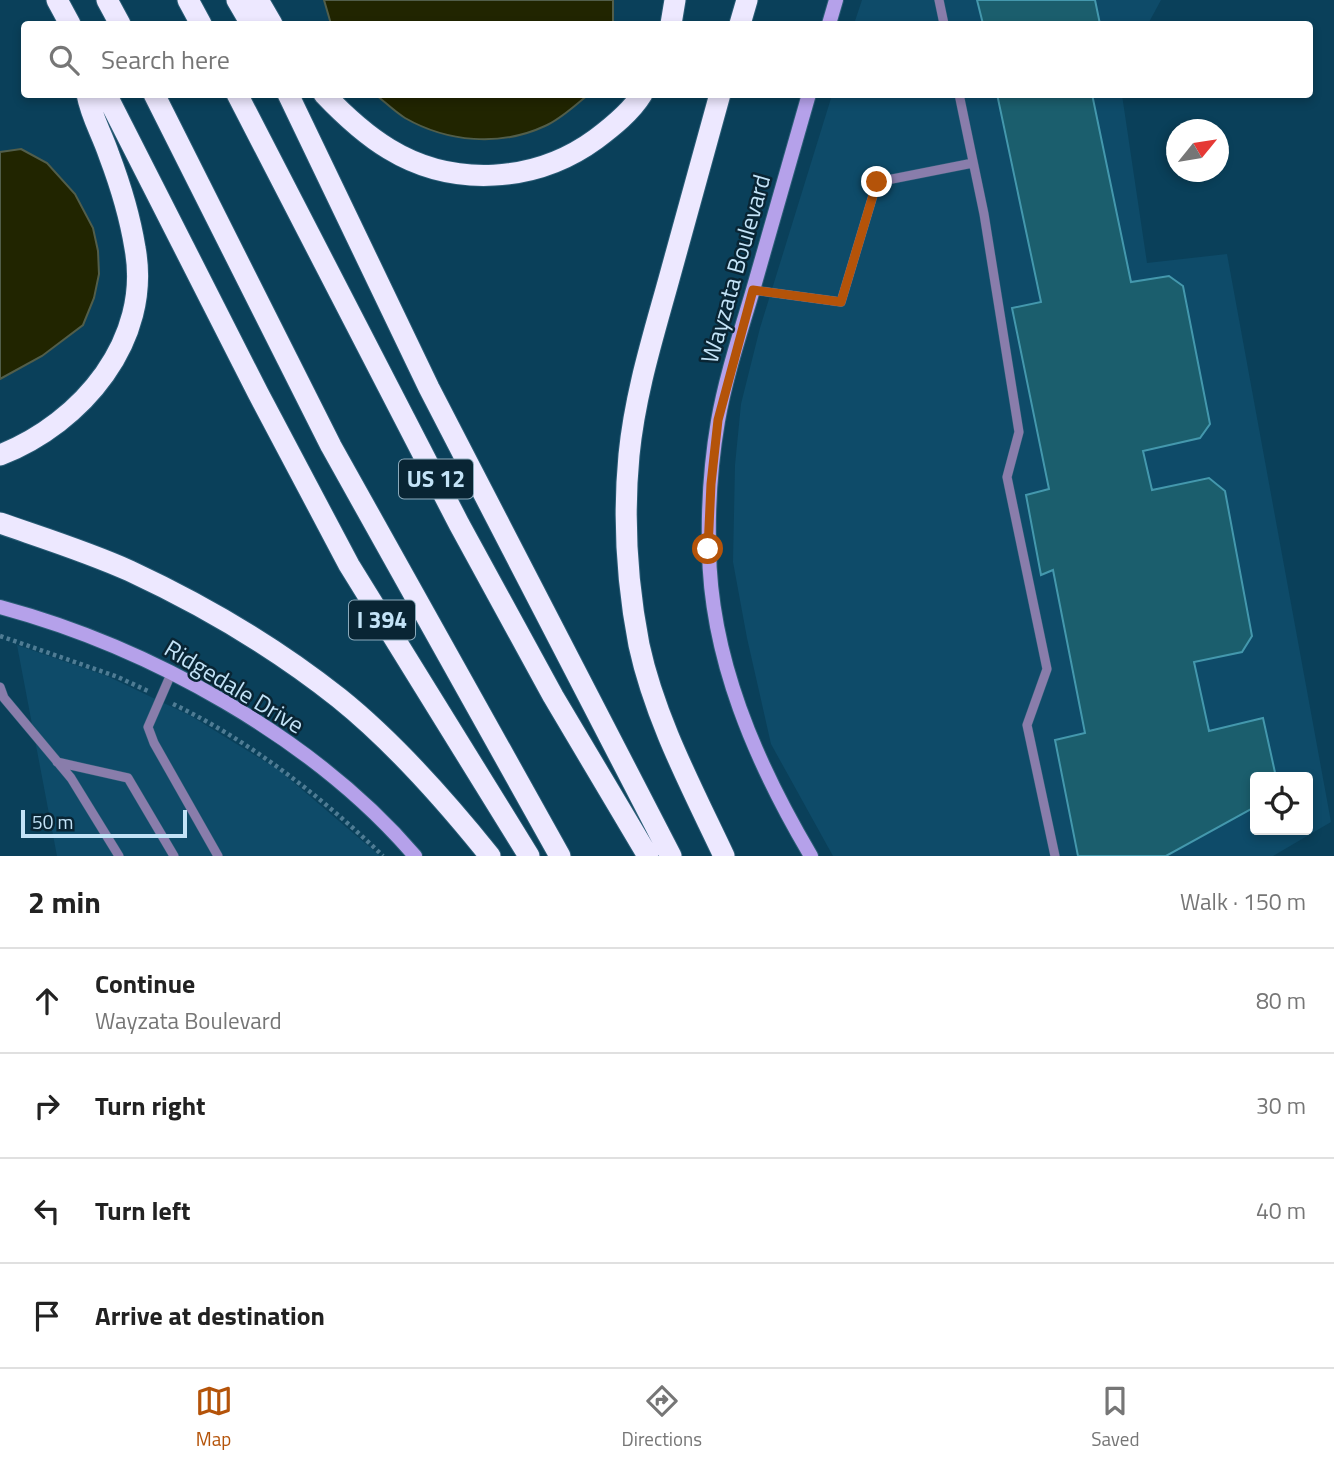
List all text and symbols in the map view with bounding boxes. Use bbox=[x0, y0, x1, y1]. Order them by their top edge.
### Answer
search box bbox=[21, 21, 1313, 98]
text: Search here bbox=[101, 40, 230, 79]
icon: search bbox=[45, 41, 83, 79]
north arrow bbox=[1166, 119, 1229, 182]
route end bbox=[861, 166, 892, 197]
street label: Wayzata Boulevard bbox=[691, 170, 779, 367]
road number: US 12 bbox=[399, 460, 473, 499]
route start bbox=[692, 533, 723, 564]
road number: I 394 bbox=[349, 600, 415, 640]
street label: Ridgedale Drive bbox=[158, 630, 311, 742]
map controls bbox=[1250, 772, 1313, 835]
button: locate bbox=[1250, 772, 1313, 835]
scale bar bbox=[21, 807, 187, 839]
text: 50 m bbox=[32, 807, 73, 836]
text: 2 min bbox=[28, 879, 101, 925]
text: Walk · 150 m bbox=[1180, 884, 1306, 919]
text: Continue bbox=[95, 964, 195, 1003]
icon: ahead bbox=[28, 982, 66, 1020]
text: 80 m bbox=[1256, 983, 1306, 1018]
text: Wayzata Boulevard bbox=[95, 1003, 282, 1038]
text: Turn right bbox=[95, 1086, 206, 1125]
icon: right bbox=[28, 1087, 66, 1125]
text: 30 m bbox=[1256, 1088, 1306, 1123]
text: Turn left bbox=[95, 1191, 190, 1230]
icon: left bbox=[28, 1192, 66, 1230]
text: 40 m bbox=[1256, 1193, 1306, 1228]
text: Arrive at destination bbox=[95, 1296, 325, 1335]
icon: arrive bbox=[28, 1297, 66, 1335]
tab: Map bbox=[195, 1382, 233, 1453]
tab: Directions bbox=[622, 1382, 702, 1453]
tab: Saved bbox=[1091, 1382, 1139, 1453]

